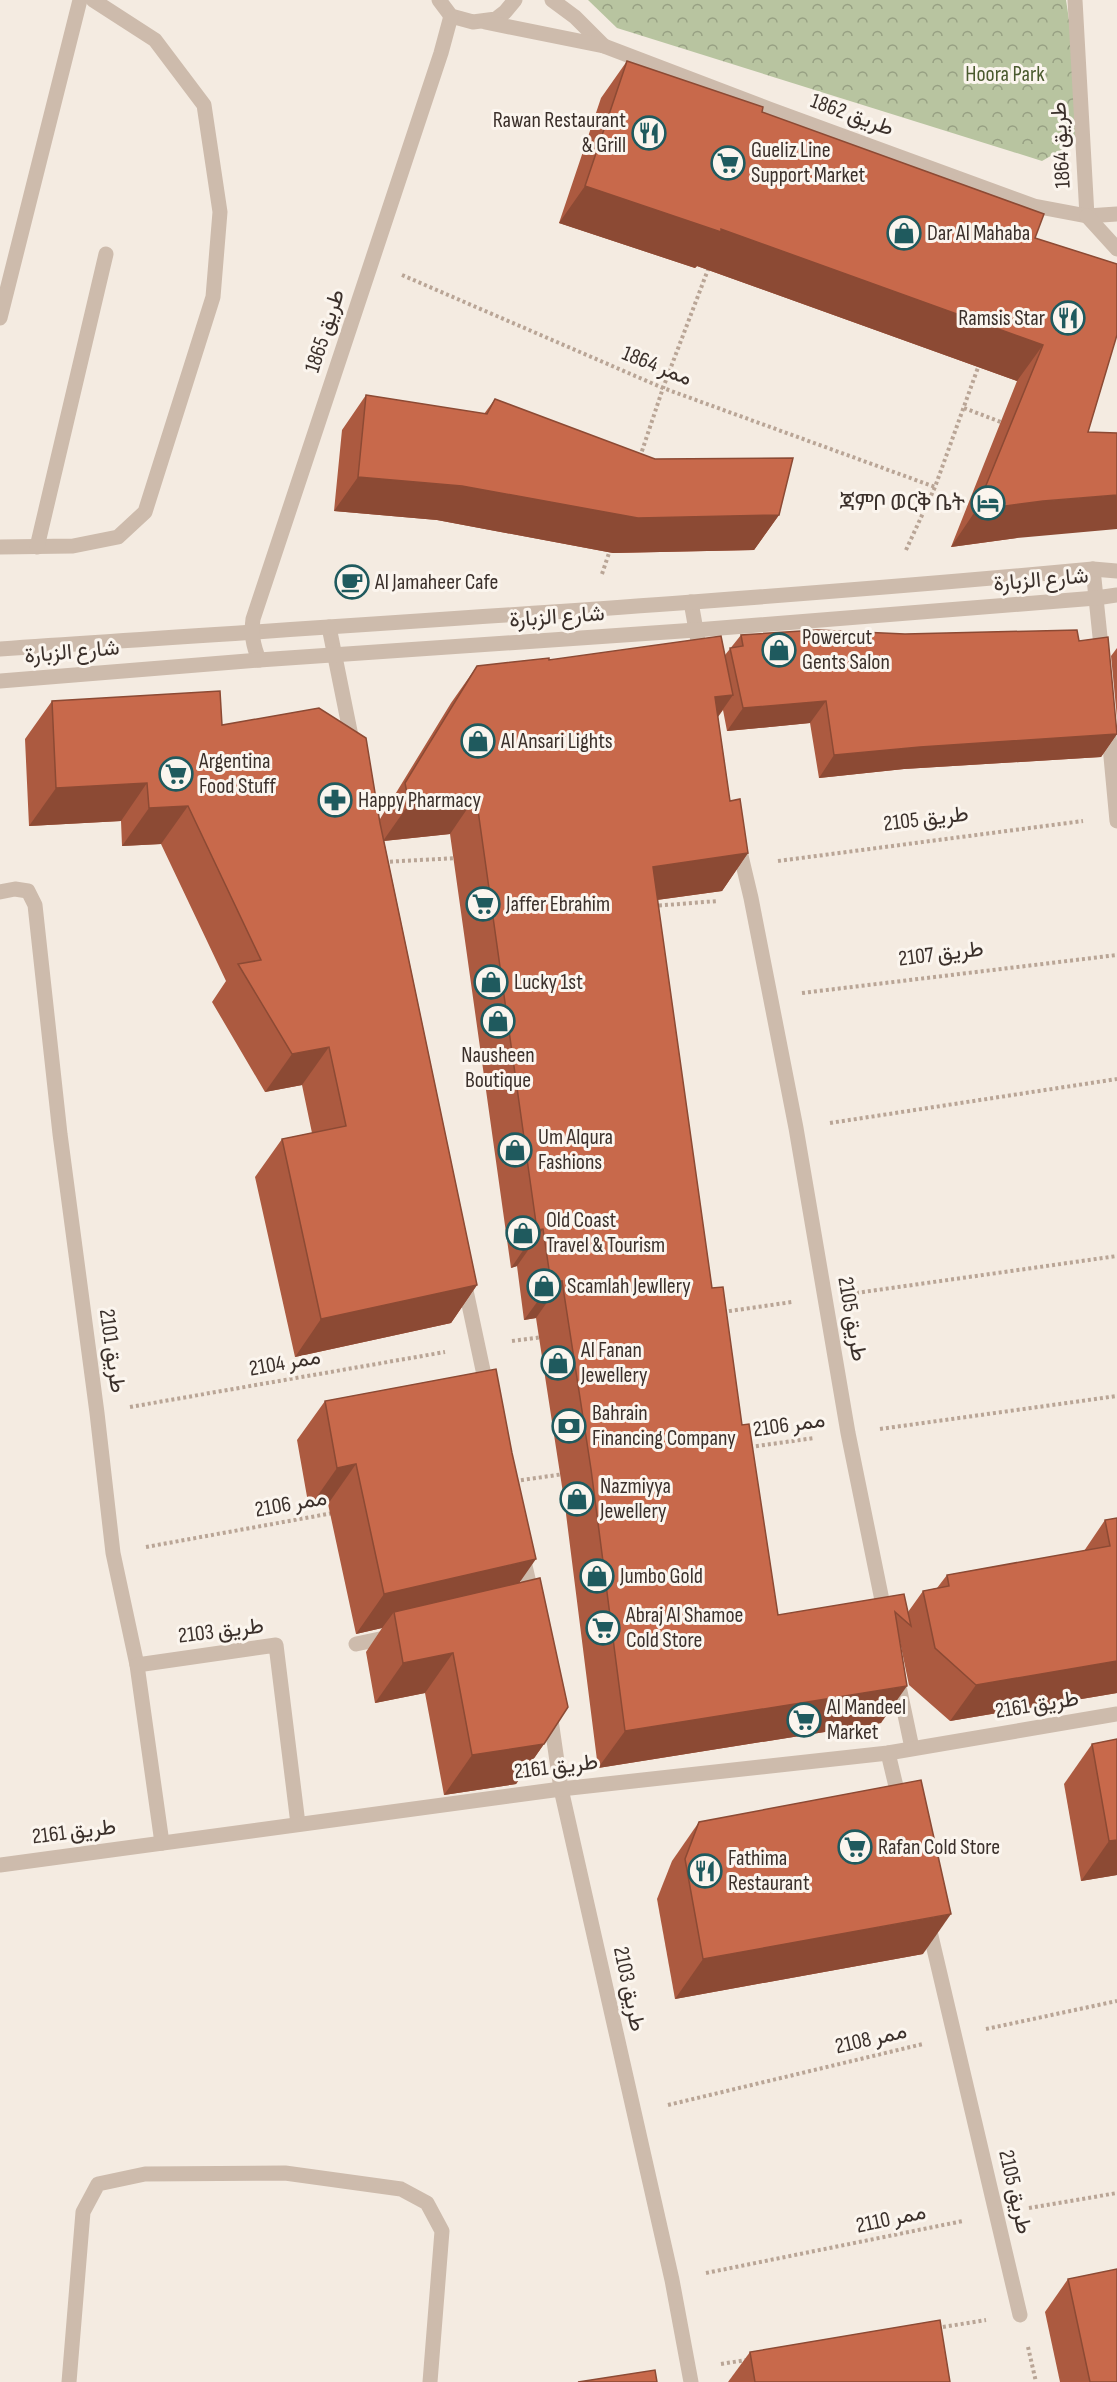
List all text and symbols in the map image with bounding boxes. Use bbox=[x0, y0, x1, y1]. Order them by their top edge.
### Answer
park label: Hoora Park bbox=[965, 61, 1045, 88]
street label: طريق 1862 bbox=[807, 88, 897, 142]
street label: طريق 1864 bbox=[1045, 101, 1077, 189]
place label: Rawan Restaurant & Grill bbox=[493, 107, 626, 159]
restaurant icon: Rawan Restaurant & Grill bbox=[631, 115, 667, 151]
place label: Gueliz Line Support Market bbox=[751, 137, 865, 189]
supermarket icon: Gueliz Line Support Market bbox=[710, 145, 746, 181]
shop icon: Dar Al Mahaba bbox=[886, 215, 922, 251]
place label: Dar Al Mahaba bbox=[927, 220, 1030, 247]
street label: طريق 1865 bbox=[299, 286, 351, 376]
restaurant icon: Ramsis Star bbox=[1050, 300, 1086, 336]
place label: Ramsis Star bbox=[958, 305, 1045, 332]
street label: ممر 1864 bbox=[618, 340, 696, 392]
hotel icon: ጃምቦ ወርቅ ቤት bbox=[970, 485, 1006, 521]
place label: ጃምቦ ወርቅ ቤት bbox=[840, 490, 965, 517]
street label: شارع الزبارة bbox=[992, 562, 1090, 598]
cafe icon: Al Jamaheer Cafe bbox=[334, 564, 370, 600]
place label: Al Jamaheer Cafe bbox=[374, 569, 498, 596]
street label: شارع الزبارة bbox=[508, 600, 606, 634]
place label: Powercut Gents Salon bbox=[802, 624, 890, 676]
shop icon: Powercut Gents Salon bbox=[761, 632, 797, 668]
street label: شارع الزبارة bbox=[23, 634, 121, 670]
shop icon: Al Ansari Lights bbox=[460, 723, 496, 759]
place label: Al Ansari Lights bbox=[500, 728, 613, 755]
place label: Argentina Food Stuff bbox=[198, 748, 276, 800]
supermarket icon: Argentina Food Stuff bbox=[158, 756, 194, 792]
pharmacy icon: Happy Pharmacy bbox=[317, 782, 353, 818]
place label: Happy Pharmacy bbox=[358, 787, 481, 814]
street label: طريق 2105 bbox=[882, 800, 970, 838]
supermarket icon: Jaffer Ebrahim bbox=[465, 886, 501, 922]
place label: Jaffer Ebrahim bbox=[505, 891, 610, 918]
street label: طريق 2107 bbox=[897, 935, 985, 973]
shop icon: Lucky 1st bbox=[473, 964, 509, 1000]
place label: Lucky 1st bbox=[514, 969, 583, 996]
shop icon: Nausheen Boutique bbox=[480, 1003, 516, 1039]
place label: Nausheen Boutique bbox=[461, 1042, 535, 1094]
place label: Um Alqura Fashions bbox=[538, 1124, 613, 1176]
shop icon: Um Alqura Fashions bbox=[497, 1132, 533, 1168]
place label: Old Coast Travel & Tourism bbox=[546, 1207, 665, 1259]
shop icon: Old Coast Travel & Tourism bbox=[505, 1215, 541, 1251]
shop icon: Scamlah Jewllery bbox=[526, 1268, 562, 1304]
place label: Scamlah Jewllery bbox=[567, 1273, 691, 1300]
street label: طريق 2105 bbox=[831, 1275, 873, 1363]
street label: طريق 2101 bbox=[93, 1307, 131, 1395]
place label: Al Fanan Jewellery bbox=[580, 1337, 648, 1389]
street label: ممر 2104 bbox=[247, 1343, 323, 1383]
shop icon: Al Fanan Jewellery bbox=[540, 1345, 576, 1381]
place label: Bahrain Financing Company bbox=[592, 1400, 736, 1452]
street label: ممر 2106 bbox=[751, 1407, 827, 1443]
bank icon: Bahrain Financing Company bbox=[551, 1408, 587, 1444]
place label: Nazmiyya Jewellery bbox=[599, 1473, 671, 1525]
shop icon: Nazmiyya Jewellery bbox=[559, 1481, 595, 1517]
street label: ممر 2106 bbox=[253, 1484, 329, 1524]
shop icon: Jumbo Gold bbox=[579, 1558, 615, 1594]
place label: Jumbo Gold bbox=[619, 1563, 703, 1590]
place label: Abraj Al Shamoe Cold Store bbox=[625, 1602, 743, 1654]
supermarket icon: Abraj Al Shamoe Cold Store bbox=[585, 1610, 621, 1646]
street label: طريق 2103 bbox=[177, 1612, 265, 1650]
street label: طريق 2161 bbox=[993, 1685, 1081, 1725]
place label: Al Mandeel Market bbox=[826, 1694, 906, 1746]
supermarket icon: Al Mandeel Market bbox=[786, 1702, 822, 1738]
street label: طريق 2161 bbox=[513, 1748, 599, 1786]
street label: طريق 2161 bbox=[31, 1813, 117, 1851]
supermarket icon: Rafan Cold Store bbox=[837, 1829, 873, 1865]
place label: Rafan Cold Store bbox=[878, 1834, 1000, 1861]
place label: Fathima Restaurant bbox=[728, 1845, 810, 1897]
restaurant icon: Fathima Restaurant bbox=[687, 1853, 723, 1889]
street label: طريق 2103 bbox=[607, 1944, 651, 2034]
street label: ممر 2108 bbox=[833, 2018, 909, 2060]
street label: طريق 2105 bbox=[992, 2147, 1038, 2237]
street label: ممر 2110 bbox=[854, 2198, 928, 2240]

